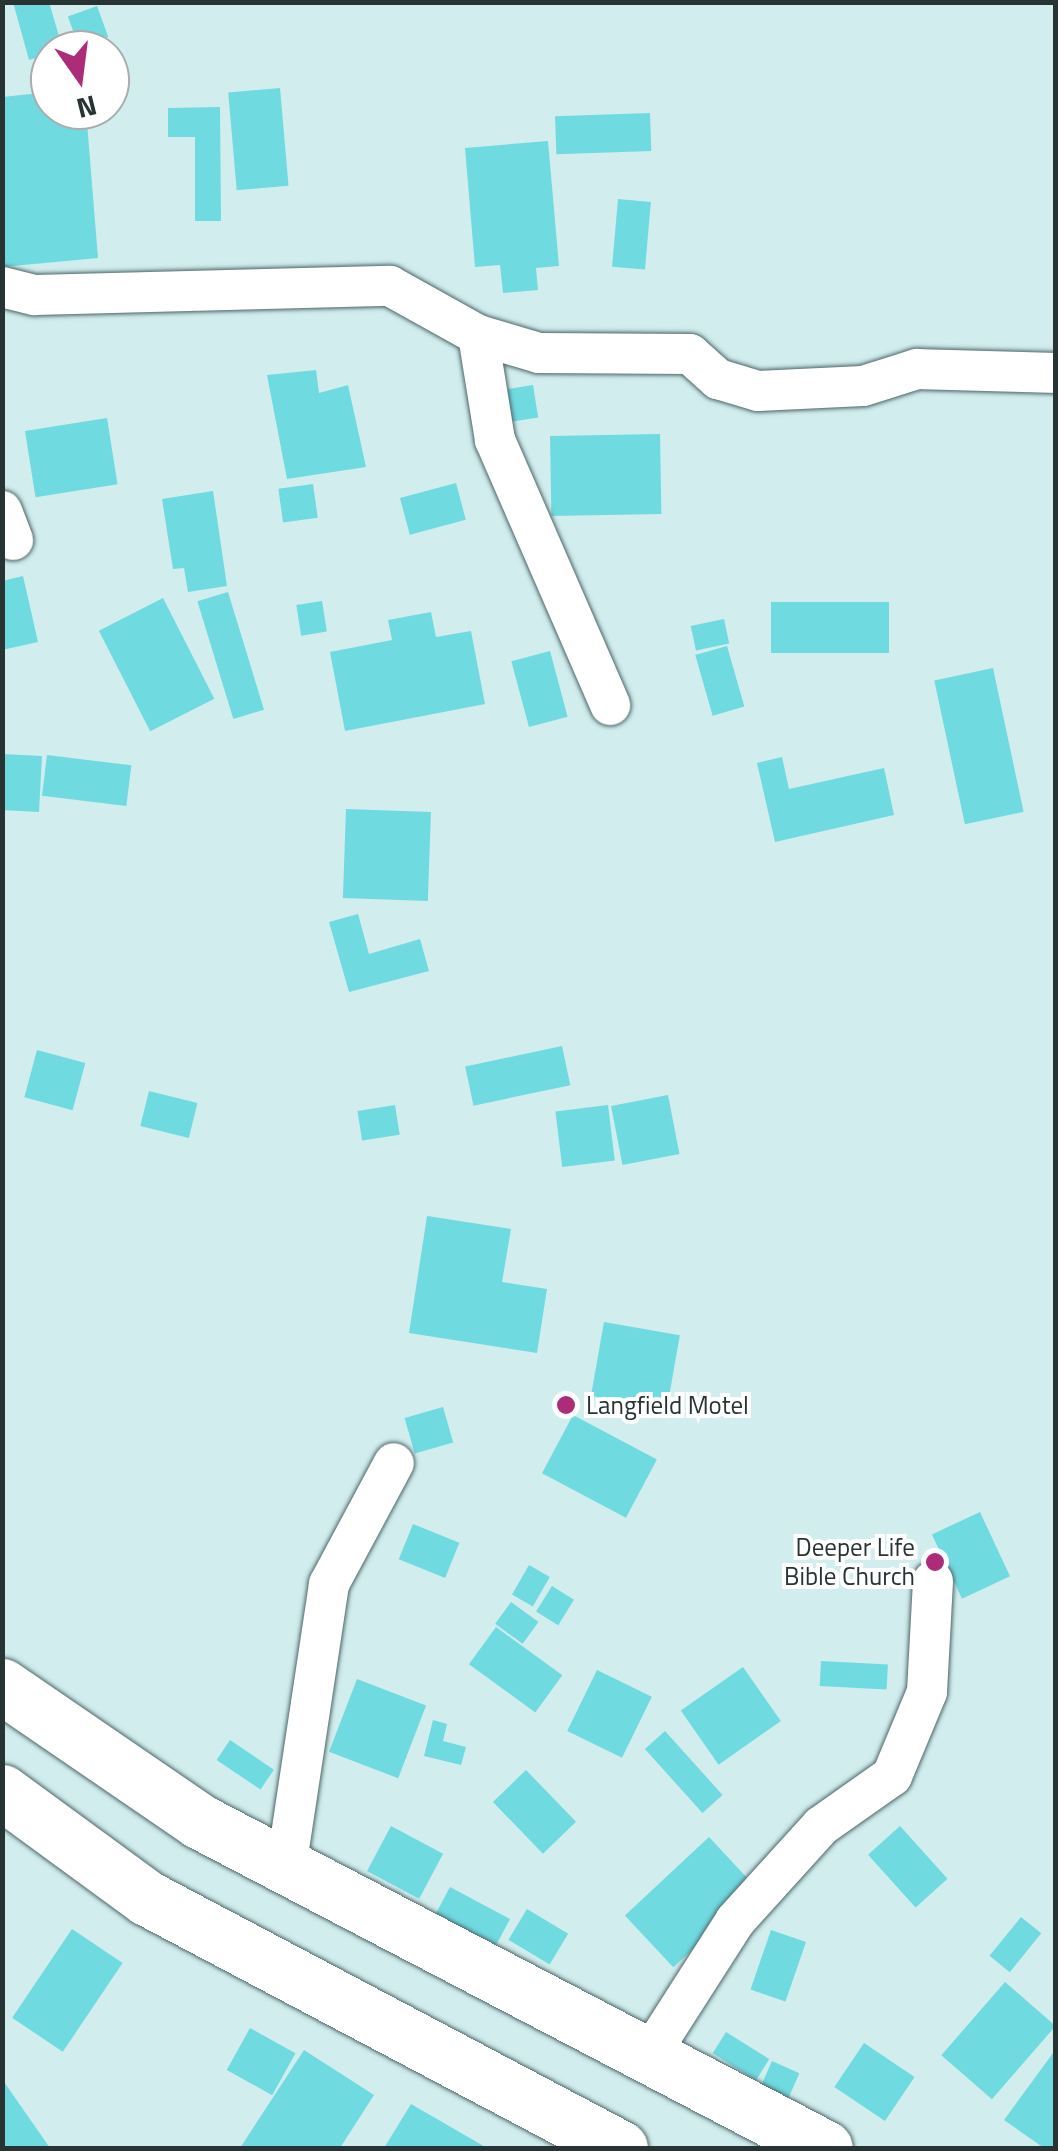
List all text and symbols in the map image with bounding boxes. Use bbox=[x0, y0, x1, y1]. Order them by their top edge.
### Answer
north arrow bbox=[30, 30, 130, 130]
text: N bbox=[72, 84, 102, 131]
place label: Langfield Motel bbox=[586, 1390, 749, 1420]
marker: Langfield Motel bbox=[555, 1394, 577, 1416]
place label: Deeper Life Bible Church bbox=[784, 1533, 915, 1592]
marker: Deeper Life Bible Church bbox=[924, 1551, 946, 1573]

